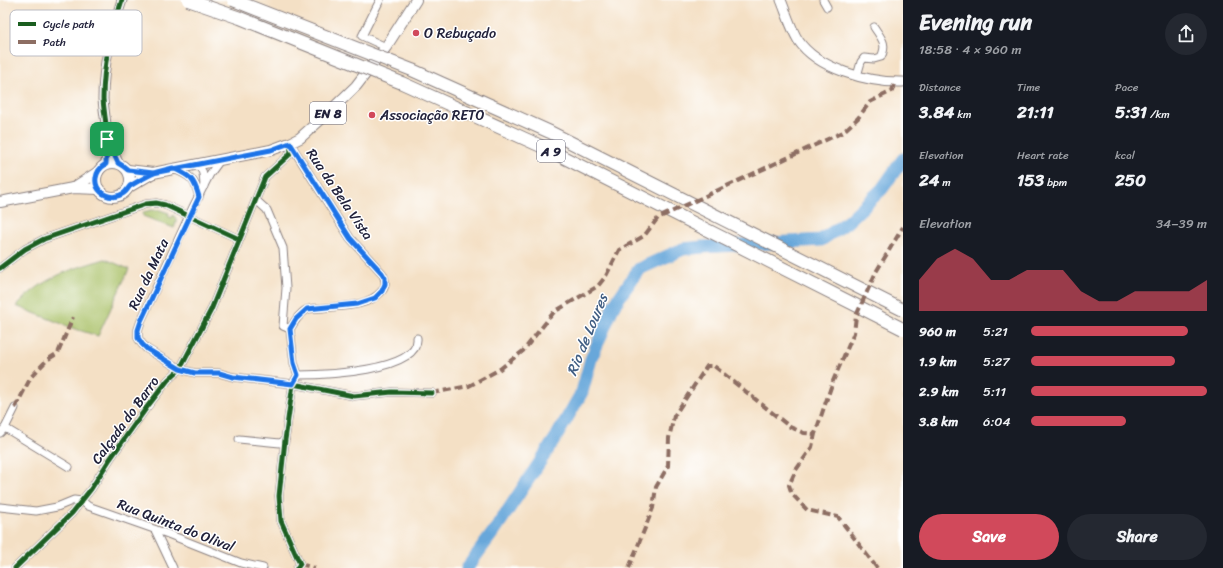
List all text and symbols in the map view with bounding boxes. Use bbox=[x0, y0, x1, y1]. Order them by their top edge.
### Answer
text: Evening run bbox=[919, 3, 1032, 42]
legend bbox=[10, 10, 142, 56]
button: share bbox=[1165, 13, 1207, 55]
text: Cycle path bbox=[43, 15, 95, 34]
place label: O Rebuçado bbox=[424, 21, 496, 46]
marker: O Rebuçado bbox=[411, 28, 421, 38]
text: Path bbox=[43, 33, 66, 52]
text: 18:58 · 4 × 960 m bbox=[919, 38, 1021, 61]
text: Distance bbox=[919, 78, 961, 97]
text: Time bbox=[1017, 78, 1040, 97]
text: Pace bbox=[1115, 78, 1138, 97]
text: 3.84 bbox=[919, 97, 954, 127]
text: 21:11 bbox=[1017, 97, 1054, 127]
text: 5:31 bbox=[1115, 97, 1147, 127]
road number: EN 8 bbox=[310, 102, 346, 124]
place label: Associação RETO bbox=[379, 103, 485, 128]
text: km bbox=[954, 105, 972, 124]
text: /km bbox=[1147, 105, 1170, 124]
marker: Associação RETO bbox=[367, 110, 377, 120]
pin bbox=[90, 122, 124, 156]
icon: arrive bbox=[96, 128, 118, 150]
road number: A 9 bbox=[537, 140, 565, 162]
street label: Rua da Bela Vista bbox=[299, 143, 380, 245]
text: Elevation bbox=[919, 146, 964, 165]
text: Heart rate bbox=[1017, 146, 1069, 165]
text: kcal bbox=[1115, 146, 1135, 165]
text: 24 bbox=[919, 165, 939, 195]
text: 153 bbox=[1017, 165, 1044, 195]
text: 250 bbox=[1115, 165, 1146, 195]
text: m bbox=[939, 173, 951, 192]
text: bpm bbox=[1044, 173, 1067, 192]
text: Elevation bbox=[919, 212, 972, 235]
text: 34–39 m bbox=[1156, 212, 1207, 235]
street label: Rua da Mata bbox=[121, 233, 176, 314]
water label: Rio de Loures bbox=[559, 289, 616, 380]
text: 960 m bbox=[919, 320, 956, 343]
text: 5:21 bbox=[983, 320, 1008, 343]
text: 1.9 km bbox=[919, 350, 957, 373]
text: 5:27 bbox=[983, 350, 1010, 373]
street label: Calçada do Barro bbox=[85, 371, 166, 470]
text: 2.9 km bbox=[919, 380, 959, 403]
text: 5:11 bbox=[983, 380, 1006, 403]
text: 3.8 km bbox=[919, 410, 958, 433]
text: 6:04 bbox=[983, 410, 1011, 433]
street label: Rua Quinta do Olival bbox=[114, 492, 239, 560]
button: Save bbox=[919, 514, 1059, 560]
button: Share bbox=[1067, 514, 1207, 560]

